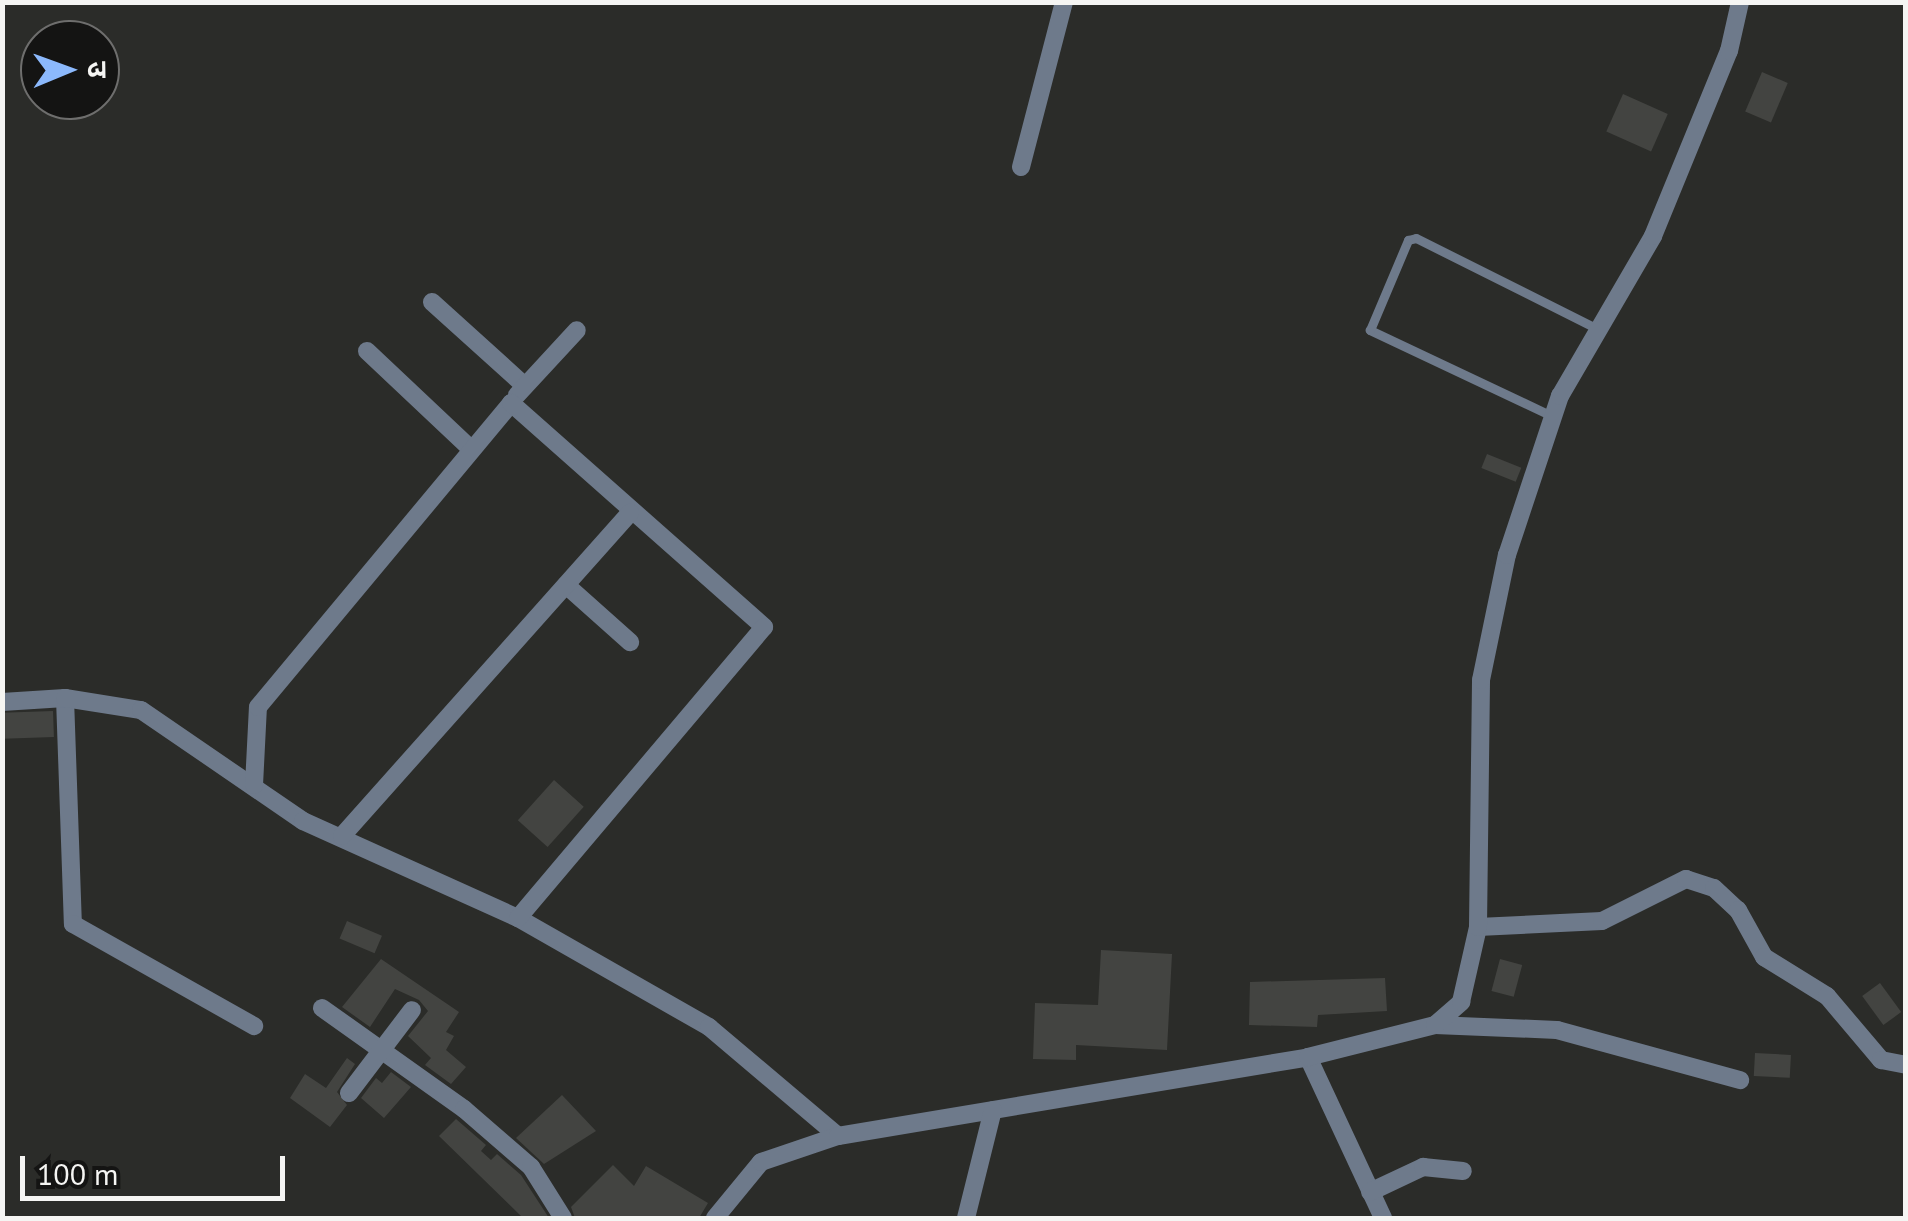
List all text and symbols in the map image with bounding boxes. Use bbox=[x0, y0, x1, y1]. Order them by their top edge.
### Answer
north arrow bbox=[20, 20, 120, 120]
text: उ bbox=[80, 61, 117, 78]
scale bar bbox=[25, 1136, 290, 1198]
text: 100 m bbox=[37, 1154, 118, 1193]

